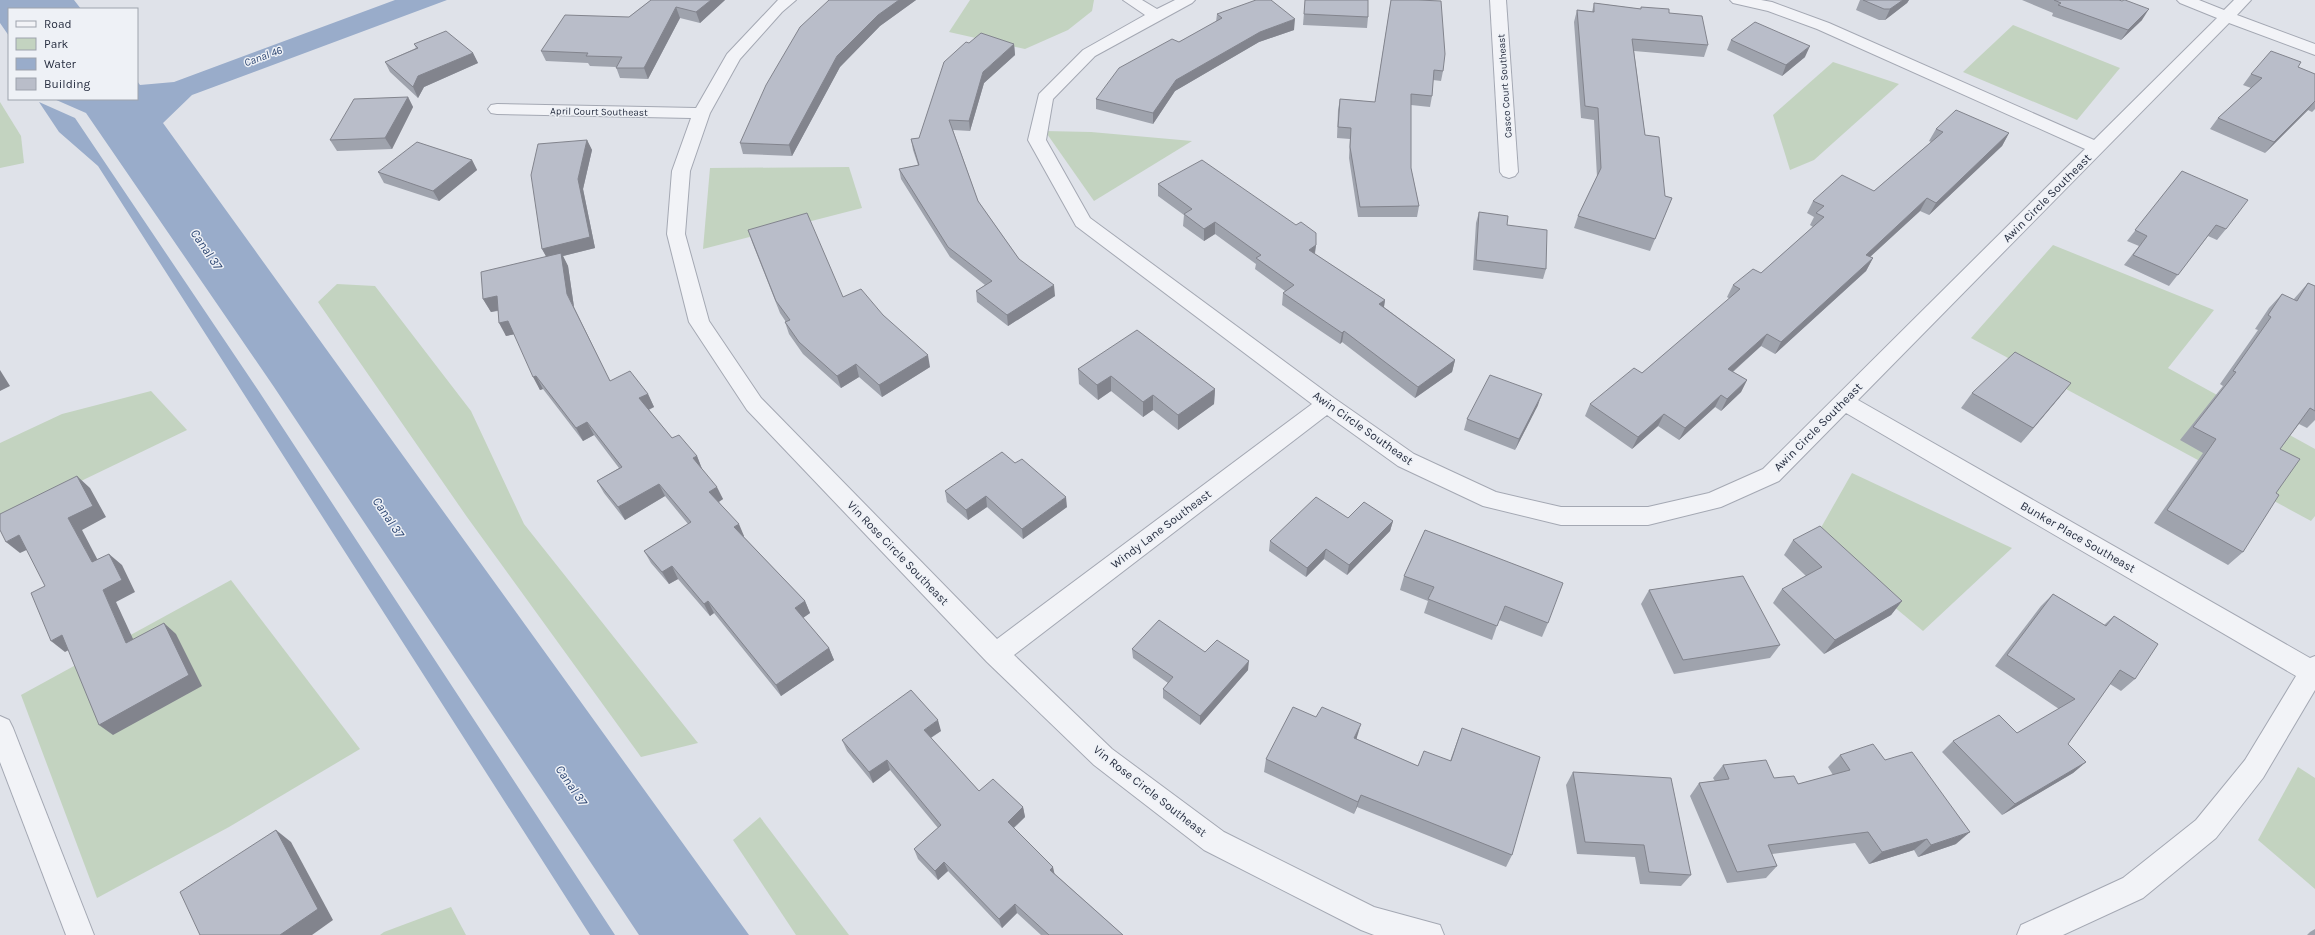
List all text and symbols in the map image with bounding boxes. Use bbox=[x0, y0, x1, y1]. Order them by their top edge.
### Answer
legend bbox=[8, 8, 138, 100]
text: Road bbox=[44, 17, 72, 31]
street label: Casco Court Southeast bbox=[1495, 33, 1515, 138]
text: Park bbox=[44, 37, 69, 51]
water label: Canal 46 bbox=[242, 44, 284, 69]
text: Water bbox=[44, 57, 77, 71]
text: Building bbox=[44, 77, 91, 91]
street label: April Court Southeast bbox=[550, 105, 648, 119]
street label: Awin Circle Southeast bbox=[2000, 151, 2094, 245]
water label: Canal 37 bbox=[188, 226, 226, 274]
street label: Awin Circle Southeast bbox=[1771, 380, 1865, 474]
street label: Awin Circle Southeast bbox=[1310, 388, 1416, 468]
street label: Windy Lane Southeast bbox=[1108, 486, 1214, 571]
water label: Canal 37 bbox=[370, 494, 408, 542]
street label: Vin Rose Circle Southeast bbox=[844, 498, 952, 609]
street label: Bunker Place Southeast bbox=[2018, 498, 2138, 576]
street label: Vin Rose Circle Southeast bbox=[1091, 742, 1210, 840]
water label: Canal 37 bbox=[553, 762, 591, 810]

